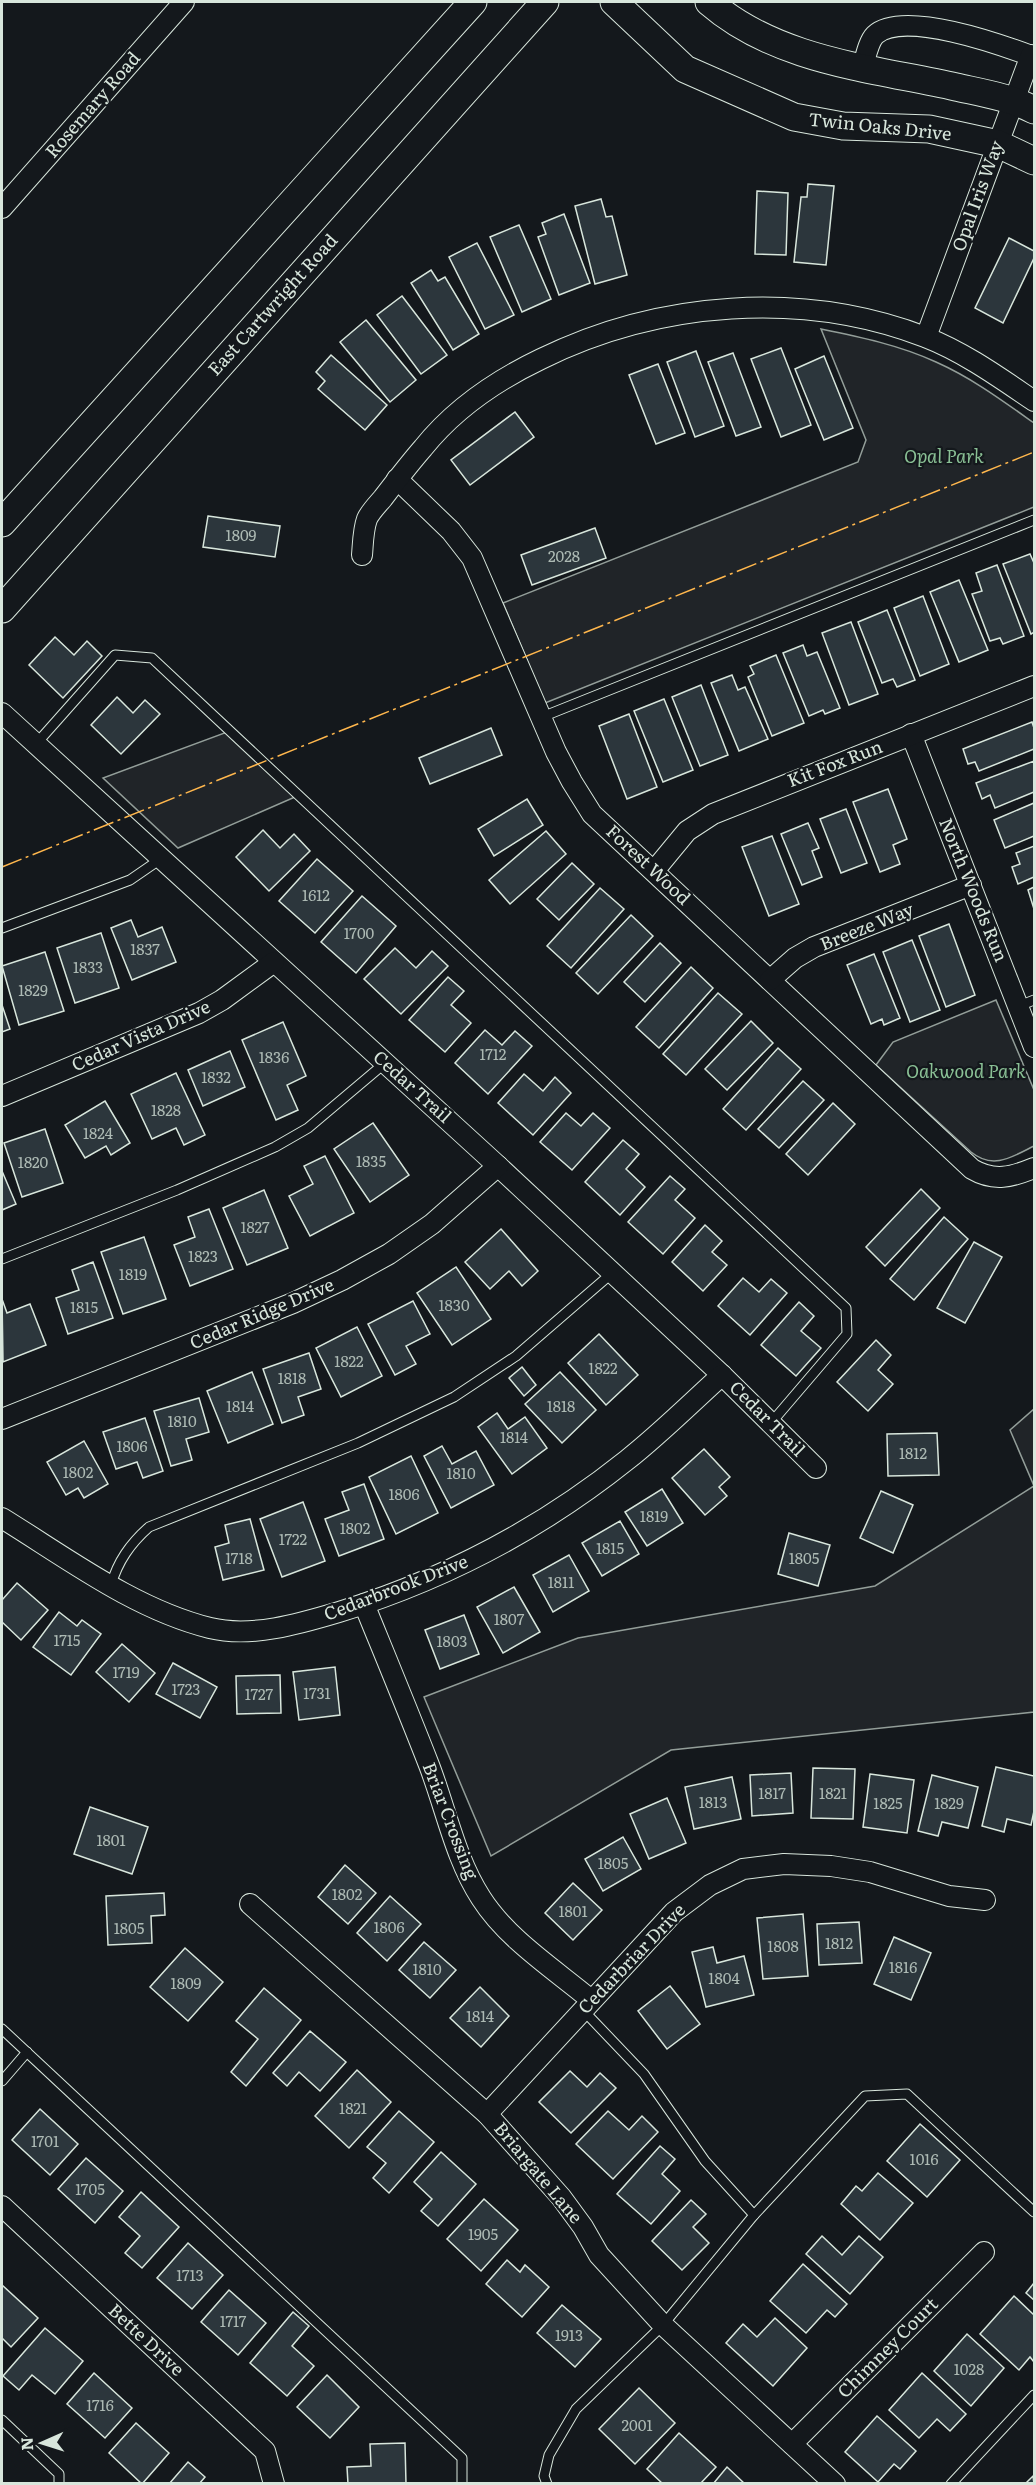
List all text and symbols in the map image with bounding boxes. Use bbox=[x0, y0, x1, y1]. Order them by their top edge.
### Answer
street label: Rosemary Road bbox=[38, 45, 146, 163]
street label: Twin Oaks Drive bbox=[807, 105, 953, 146]
street label: Opal Iris Way bbox=[944, 136, 1009, 255]
street label: East Cartwright Road bbox=[201, 227, 343, 381]
park label: Opal Park bbox=[904, 442, 984, 469]
house number: 1809 bbox=[226, 523, 257, 546]
house number: 2028 bbox=[548, 544, 580, 567]
street label: Kit Fox Run bbox=[783, 732, 886, 793]
street label: North Woods Run bbox=[933, 813, 1016, 966]
street label: Forest Wood bbox=[601, 818, 697, 910]
house number: 1612 bbox=[302, 883, 330, 906]
street label: Breeze Way bbox=[815, 894, 918, 957]
house number: 1700 bbox=[344, 921, 375, 944]
house number: 1837 bbox=[130, 937, 160, 960]
house number: 1833 bbox=[73, 955, 103, 978]
house number: 1829 bbox=[18, 978, 48, 1001]
street label: Cedar Vista Drive bbox=[67, 992, 214, 1077]
house number: 1712 bbox=[480, 1042, 507, 1065]
street label: Cedar Trail bbox=[368, 1043, 458, 1129]
house number: 1836 bbox=[259, 1045, 289, 1068]
park label: Oakwood Park bbox=[906, 1057, 1026, 1084]
house number: 1832 bbox=[201, 1065, 231, 1088]
house number: 1828 bbox=[151, 1098, 181, 1121]
house number: 1824 bbox=[83, 1121, 113, 1144]
house number: 1835 bbox=[356, 1149, 386, 1172]
house number: 1820 bbox=[18, 1150, 49, 1173]
house number: 1827 bbox=[240, 1215, 270, 1238]
house number: 1823 bbox=[188, 1244, 218, 1267]
house number: 1819 bbox=[119, 1262, 147, 1285]
street label: Cedar Ridge Drive bbox=[185, 1270, 338, 1355]
house number: 1830 bbox=[438, 1293, 470, 1316]
house number: 1815 bbox=[70, 1295, 98, 1318]
house number: 1822 bbox=[334, 1349, 364, 1372]
house number: 1822 bbox=[588, 1356, 618, 1379]
house number: 1818 bbox=[278, 1366, 306, 1389]
street label: Cedar Trail bbox=[724, 1374, 812, 1462]
house number: 1814 bbox=[226, 1394, 254, 1417]
house number: 1818 bbox=[547, 1394, 575, 1417]
house number: 1810 bbox=[167, 1409, 197, 1432]
house number: 1814 bbox=[500, 1425, 528, 1448]
house number: 1806 bbox=[116, 1434, 148, 1457]
house number: 1812 bbox=[899, 1441, 927, 1464]
house number: 1802 bbox=[63, 1460, 94, 1483]
house number: 1810 bbox=[446, 1461, 476, 1484]
house number: 1806 bbox=[388, 1482, 420, 1505]
house number: 1819 bbox=[640, 1504, 668, 1527]
house number: 1802 bbox=[340, 1516, 371, 1539]
house number: 1722 bbox=[279, 1527, 308, 1550]
house number: 1815 bbox=[596, 1536, 624, 1559]
house number: 1718 bbox=[225, 1546, 253, 1569]
house number: 1805 bbox=[789, 1546, 820, 1569]
street label: Cedarbrook Drive bbox=[319, 1547, 471, 1627]
house number: 1811 bbox=[548, 1570, 574, 1593]
house number: 1807 bbox=[494, 1607, 525, 1630]
house number: 1715 bbox=[54, 1628, 81, 1651]
house number: 1803 bbox=[437, 1629, 467, 1652]
house number: 1719 bbox=[112, 1660, 140, 1683]
house number: 1723 bbox=[172, 1677, 201, 1700]
house number: 1731 bbox=[303, 1681, 331, 1704]
house number: 1727 bbox=[245, 1682, 274, 1705]
street label: Briar Crossing bbox=[417, 1758, 486, 1884]
house number: 1817 bbox=[758, 1781, 786, 1804]
house number: 1821 bbox=[819, 1781, 847, 1804]
house number: 1813 bbox=[699, 1790, 727, 1813]
house number: 1825 bbox=[873, 1791, 903, 1814]
house number: 1829 bbox=[934, 1791, 964, 1814]
house number: 1801 bbox=[96, 1828, 126, 1851]
house number: 1805 bbox=[598, 1851, 629, 1874]
house number: 1802 bbox=[332, 1882, 363, 1905]
street label: Cedarbriar Drive bbox=[571, 1897, 691, 2019]
house number: 1801 bbox=[558, 1899, 588, 1922]
house number: 1806 bbox=[373, 1915, 405, 1938]
house number: 1805 bbox=[114, 1916, 145, 1939]
house number: 1812 bbox=[825, 1931, 853, 1954]
house number: 1808 bbox=[767, 1934, 799, 1957]
house number: 1816 bbox=[889, 1955, 917, 1978]
house number: 1810 bbox=[412, 1957, 442, 1980]
house number: 1804 bbox=[708, 1966, 740, 1989]
house number: 1809 bbox=[171, 1971, 202, 1994]
house number: 1814 bbox=[466, 2004, 494, 2027]
house number: 1821 bbox=[339, 2096, 367, 2119]
street label: Briargate Lane bbox=[488, 2115, 590, 2229]
house number: 1701 bbox=[31, 2129, 59, 2152]
house number: 1016 bbox=[910, 2147, 938, 2170]
house number: 1705 bbox=[75, 2177, 105, 2200]
house number: 1905 bbox=[468, 2222, 498, 2245]
house number: 1713 bbox=[176, 2263, 204, 2286]
street label: Chimney Court bbox=[830, 2290, 944, 2403]
street label: Bette Drive bbox=[103, 2296, 191, 2381]
house number: 1717 bbox=[220, 2309, 247, 2332]
house number: 1913 bbox=[555, 2323, 583, 2346]
house number: 1028 bbox=[954, 2357, 984, 2380]
house number: 1716 bbox=[86, 2393, 114, 2416]
north arrow bbox=[12, 2413, 72, 2473]
house number: 2001 bbox=[621, 2413, 653, 2436]
text: N bbox=[14, 2436, 38, 2451]

